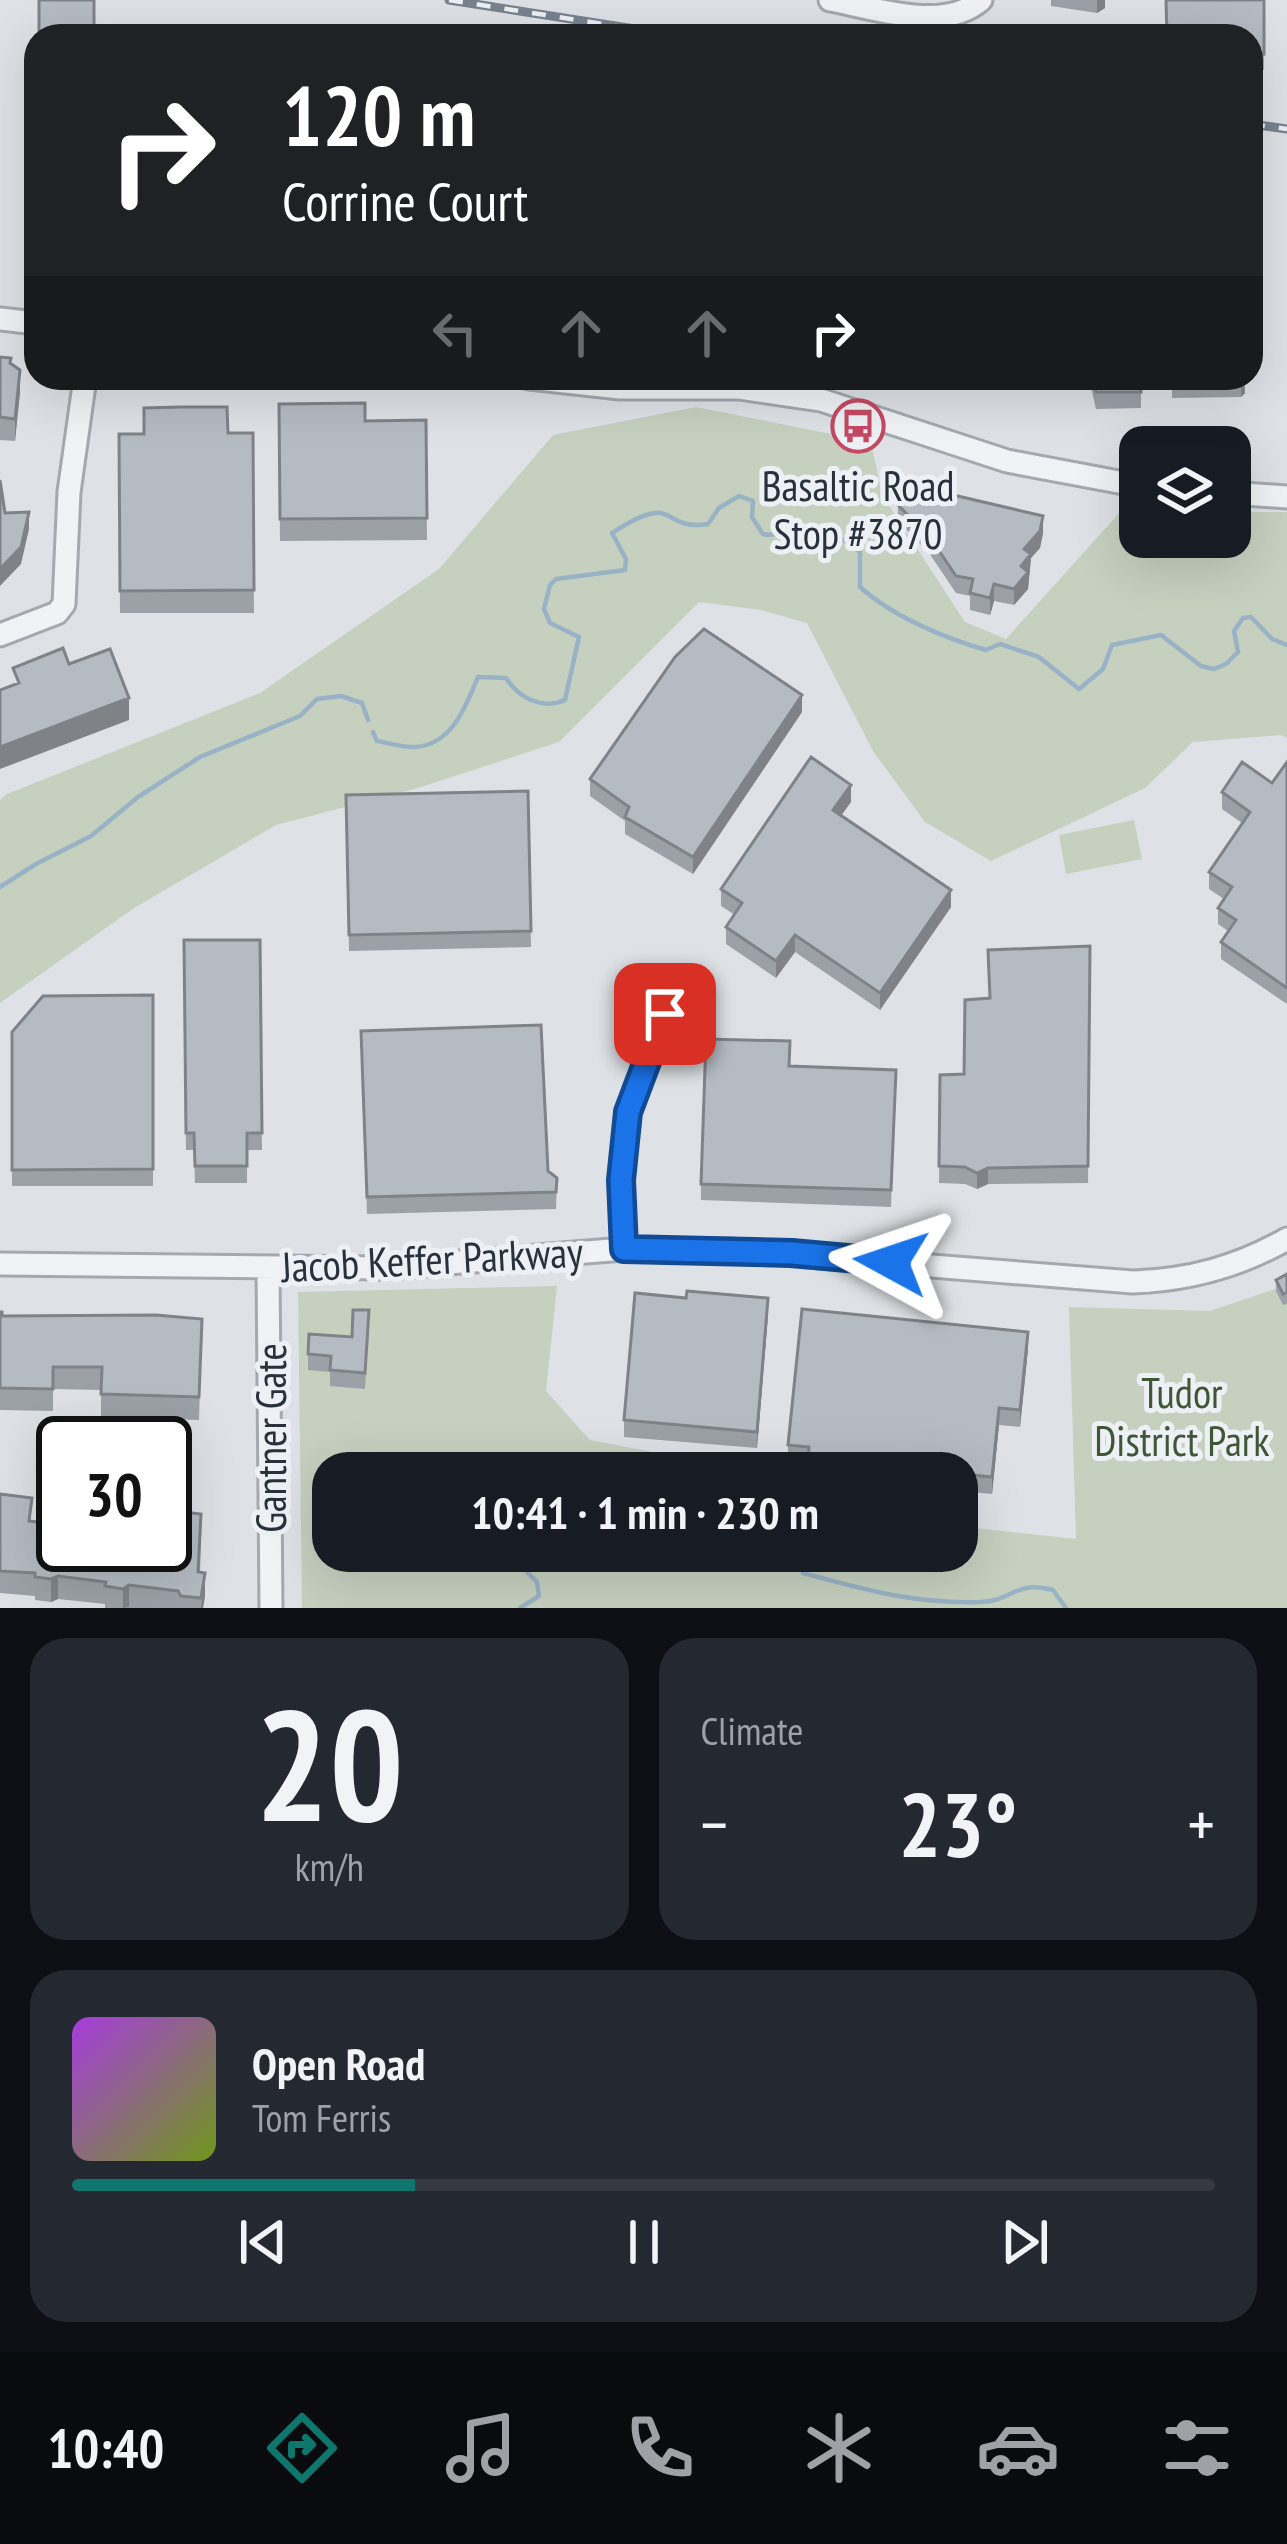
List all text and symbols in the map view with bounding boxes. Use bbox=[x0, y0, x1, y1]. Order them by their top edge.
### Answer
text: 120 m bbox=[282, 60, 475, 169]
icon: right bbox=[84, 72, 240, 228]
text: Corrine Court bbox=[282, 166, 528, 236]
icon: left bbox=[422, 300, 488, 366]
icon: ahead bbox=[548, 300, 614, 366]
icon: ahead bbox=[674, 300, 740, 366]
icon: right bbox=[800, 300, 866, 366]
bus stop icon: Basaltic Road Stop #3870 bbox=[830, 398, 886, 454]
map controls bbox=[1119, 426, 1251, 558]
button: layers bbox=[1119, 426, 1251, 558]
place label: Basaltic Road Stop #3870 bbox=[762, 458, 954, 561]
pin bbox=[614, 963, 716, 1065]
icon: arrive bbox=[632, 981, 698, 1047]
position arrow bbox=[828, 1199, 954, 1325]
street label: Jacob Keffer Parkway bbox=[278, 1224, 584, 1294]
street label: Gantner Gate bbox=[243, 1343, 298, 1533]
park label: Tudor District Park bbox=[1094, 1365, 1270, 1468]
speed limit sign: 30 bbox=[36, 1416, 192, 1572]
text: 10:41 · 1 min · 230 m bbox=[471, 1483, 819, 1541]
text: 20 bbox=[255, 1662, 404, 1864]
text: Climate bbox=[701, 1705, 803, 1756]
text: 23° bbox=[898, 1765, 1017, 1882]
text: − bbox=[701, 1781, 728, 1866]
text: + bbox=[1188, 1781, 1215, 1866]
text: km/h bbox=[295, 1841, 364, 1892]
text: Open Road bbox=[252, 2034, 425, 2092]
text: Tom Ferris bbox=[252, 2092, 391, 2143]
icon: previous bbox=[230, 2209, 296, 2275]
icon: pause bbox=[611, 2209, 677, 2275]
icon: next bbox=[992, 2209, 1058, 2275]
icon: directions bbox=[260, 2406, 344, 2490]
icon: music bbox=[439, 2406, 523, 2490]
icon: phone bbox=[618, 2406, 702, 2490]
icon: climate bbox=[797, 2406, 881, 2490]
icon: car bbox=[976, 2406, 1060, 2490]
icon: filters bbox=[1155, 2406, 1239, 2490]
text: 10:40 bbox=[48, 2413, 164, 2483]

